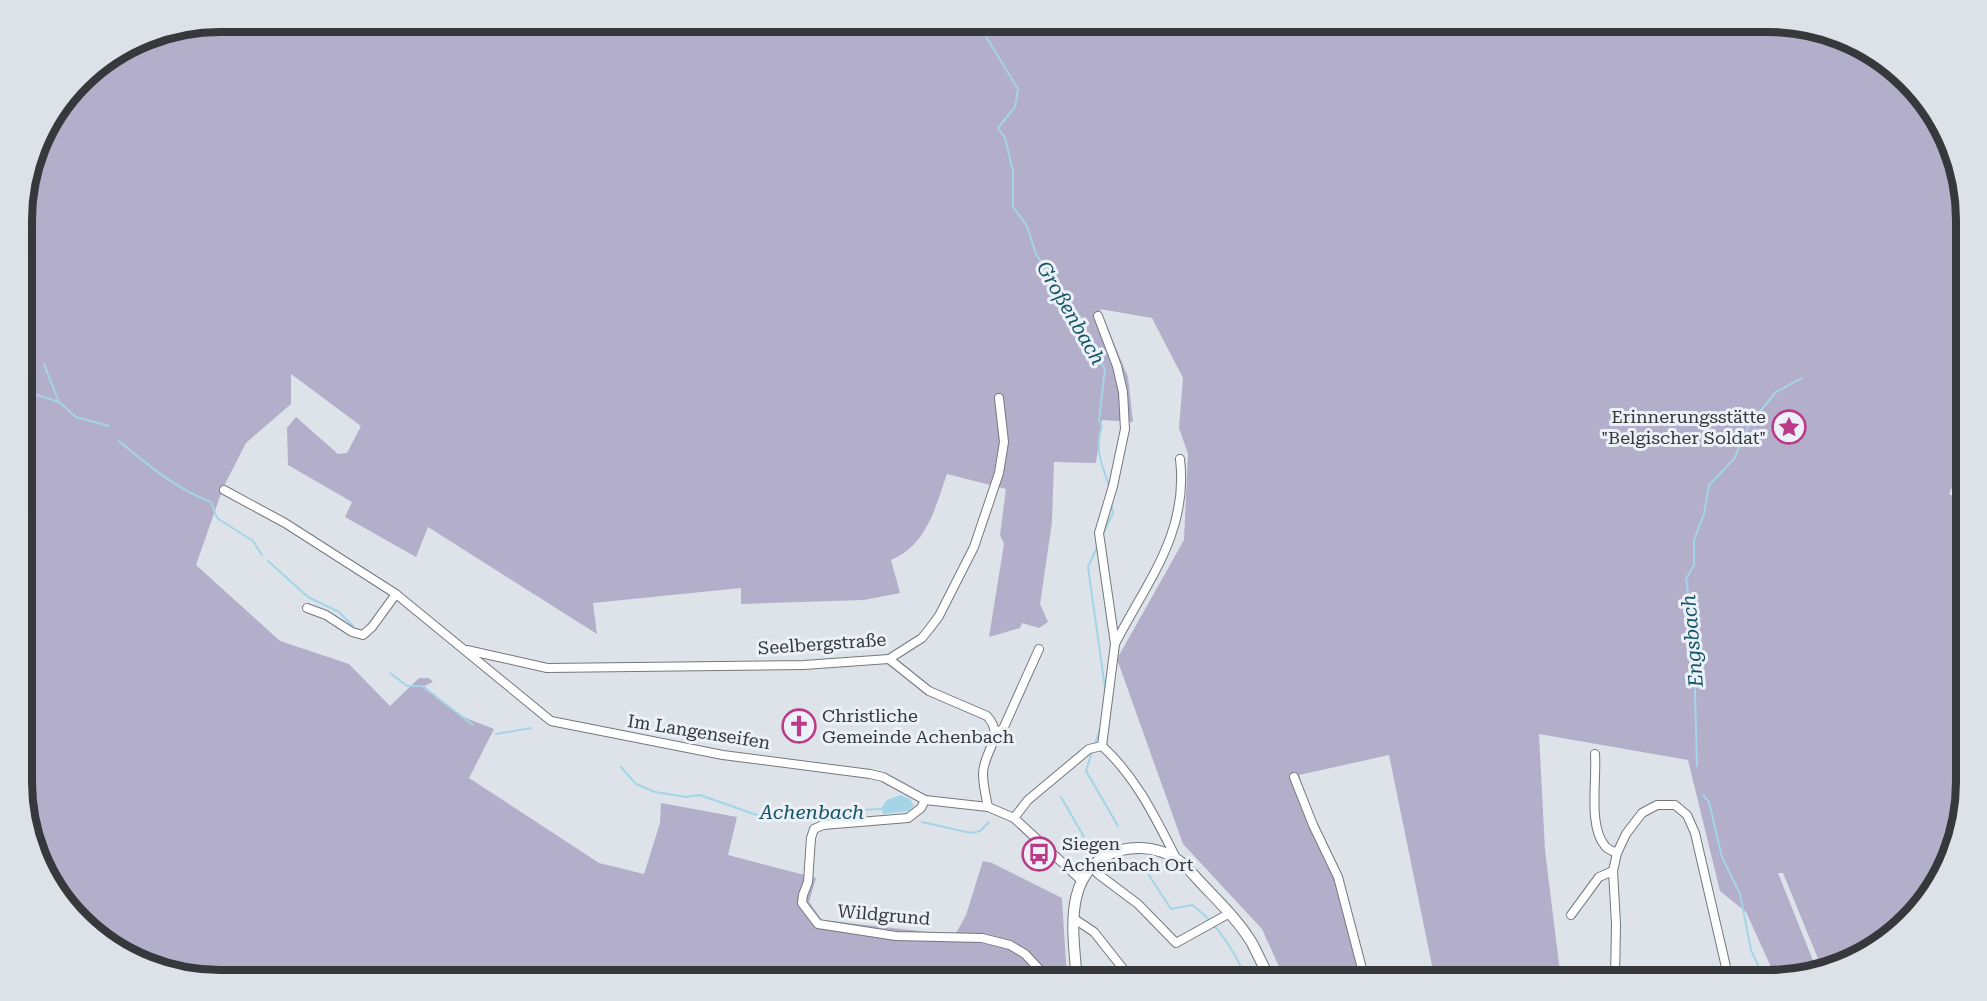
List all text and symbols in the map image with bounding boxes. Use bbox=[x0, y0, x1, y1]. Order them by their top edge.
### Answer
water label: Großenbach bbox=[1032, 257, 1110, 369]
place label: Erinnerungsstätte "Belgischer Soldat" bbox=[1601, 406, 1766, 448]
place icon: Erinnerungsstätte "Belgischer Soldat" bbox=[1771, 409, 1807, 445]
water label: Engsbach bbox=[1676, 594, 1708, 689]
street label: Seelbergstraße bbox=[757, 629, 887, 658]
place label: Christliche Gemeinde Achenbach bbox=[822, 705, 1014, 747]
church icon: Christliche Gemeinde Achenbach bbox=[781, 708, 817, 744]
street label: Im Langenseifen bbox=[626, 710, 772, 753]
water label: Achenbach bbox=[759, 800, 864, 824]
place label: Siegen Achenbach Ort bbox=[1062, 833, 1194, 875]
bus stop icon: Siegen Achenbach Ort bbox=[1021, 836, 1057, 872]
street label: Wildgrund bbox=[837, 900, 932, 929]

